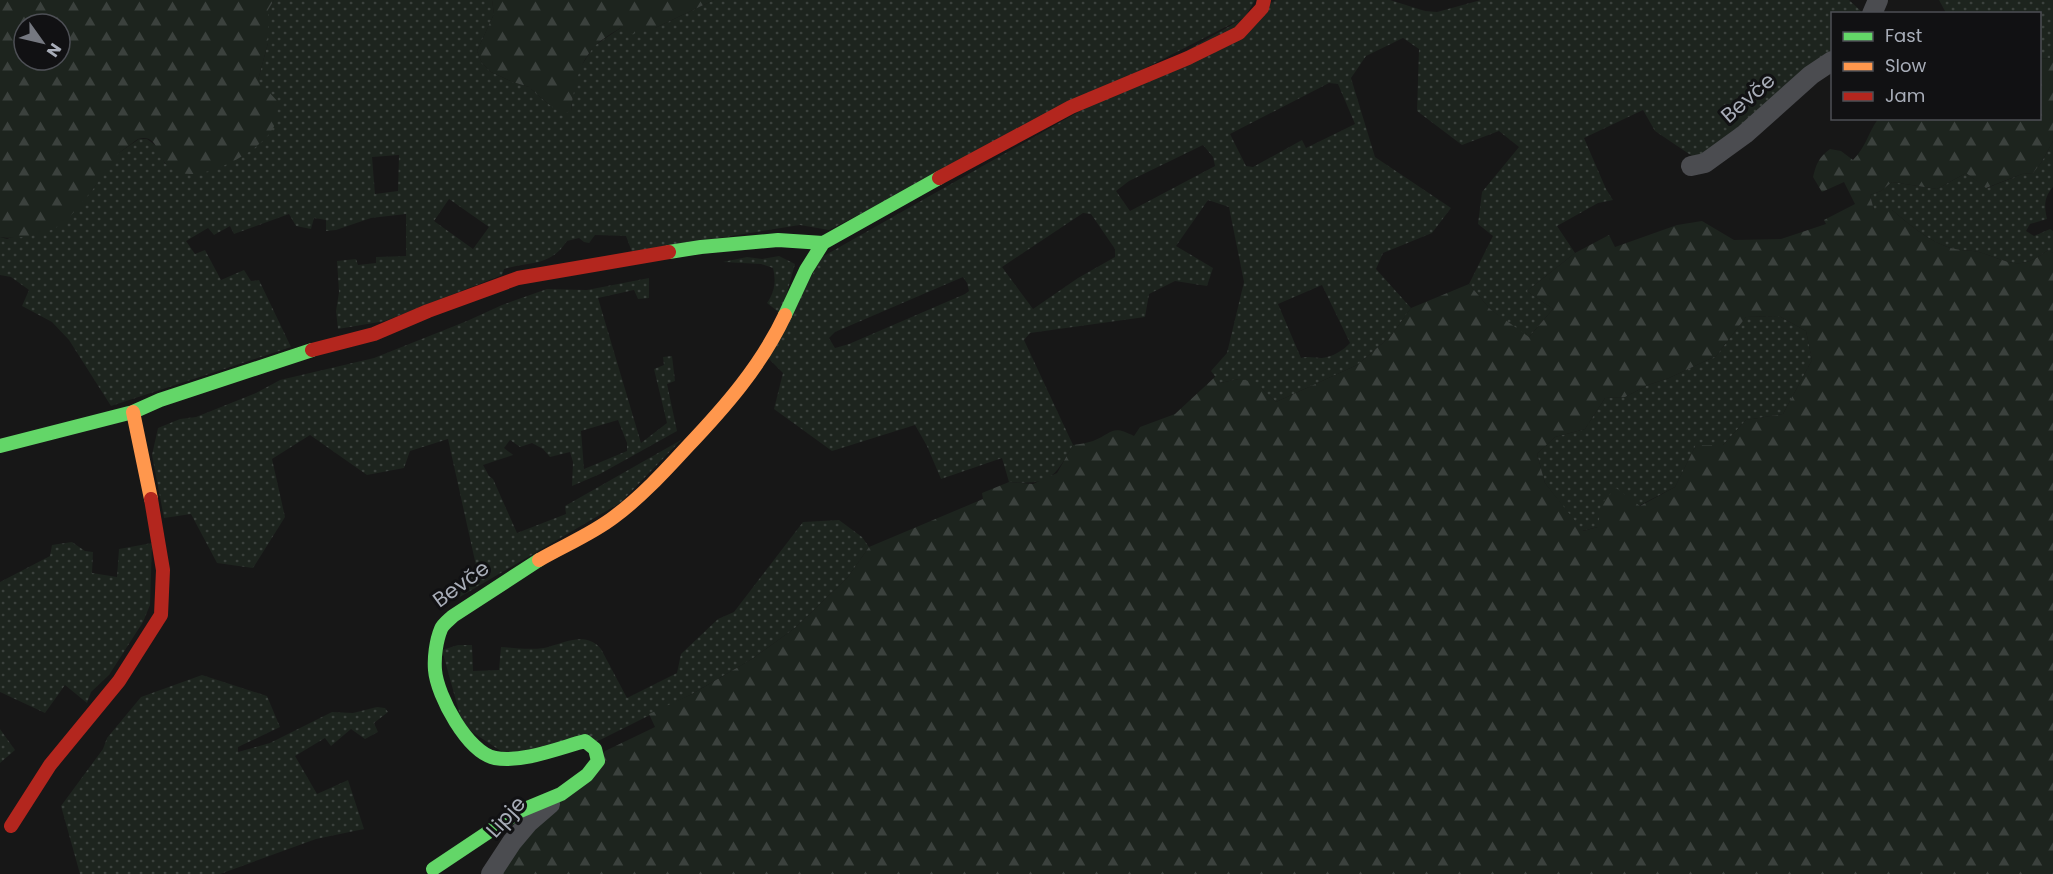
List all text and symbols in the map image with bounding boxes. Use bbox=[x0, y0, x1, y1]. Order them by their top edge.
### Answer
north arrow bbox=[12, 12, 72, 72]
legend bbox=[1831, 12, 2041, 120]
text: Fast bbox=[1885, 23, 1922, 48]
text: N bbox=[41, 39, 67, 62]
text: Slow bbox=[1885, 53, 1927, 78]
street label: Bevče bbox=[1714, 66, 1781, 129]
text: Jam bbox=[1885, 83, 1925, 108]
street label: Bevče bbox=[427, 553, 495, 614]
street label: Lipje bbox=[479, 790, 532, 844]

